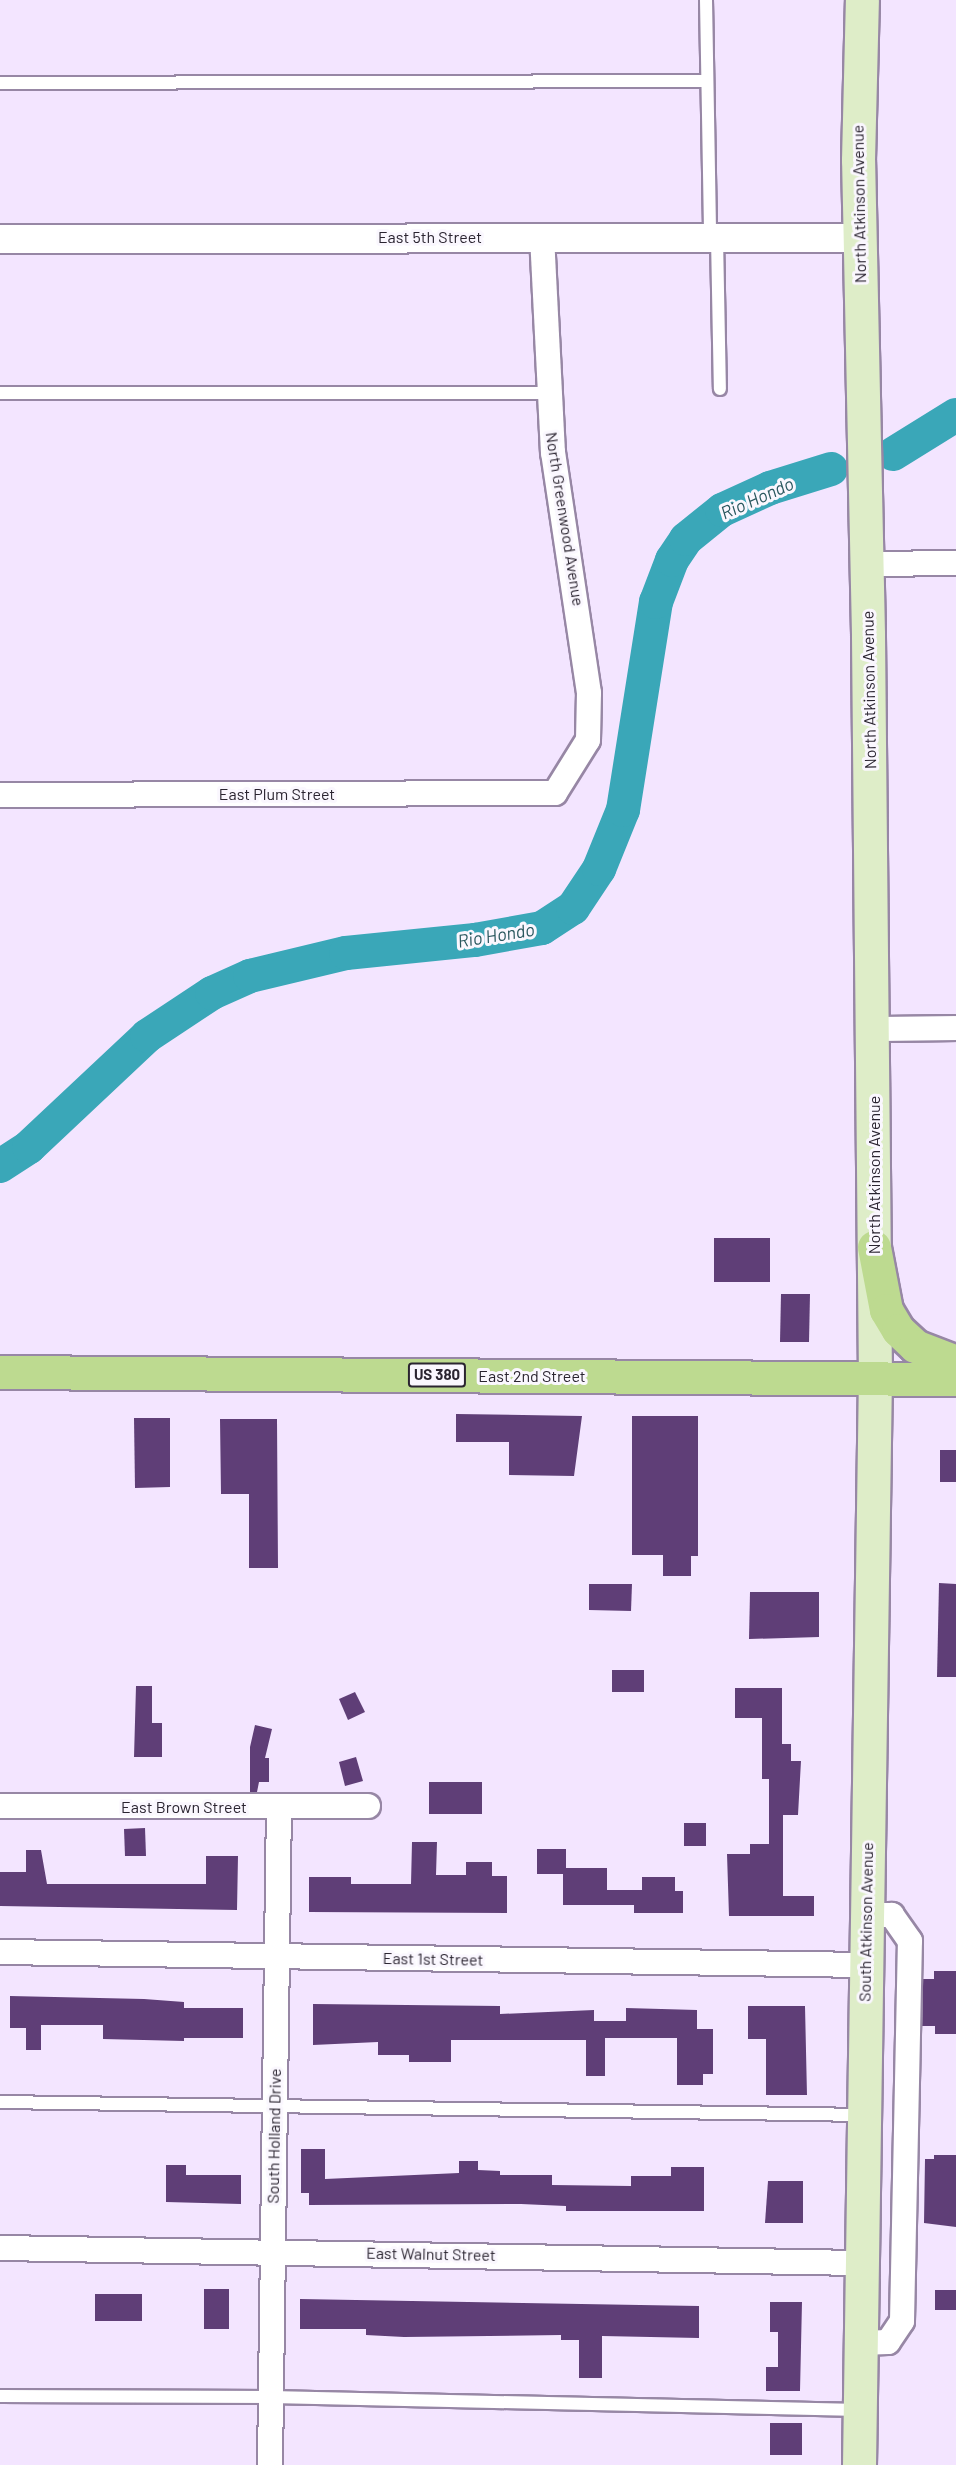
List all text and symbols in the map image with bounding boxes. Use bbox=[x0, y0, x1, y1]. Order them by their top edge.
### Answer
street label: North Atkinson Avenue bbox=[848, 125, 870, 283]
street label: East 5th Street bbox=[378, 227, 482, 247]
street label: North Greenwood Avenue bbox=[542, 431, 588, 607]
water label: Rio Hondo bbox=[717, 472, 797, 524]
street label: North Atkinson Avenue bbox=[858, 611, 880, 769]
street label: East Plum Street bbox=[219, 784, 335, 804]
water label: Rio Hondo bbox=[456, 918, 536, 952]
street label: North Atkinson Avenue bbox=[864, 1096, 884, 1254]
road number: US 380 bbox=[407, 1363, 467, 1387]
street label: East 2nd Street bbox=[478, 1366, 586, 1386]
street label: East Brown Street bbox=[121, 1797, 247, 1817]
street label: South Atkinson Avenue bbox=[855, 1842, 877, 2002]
street label: East 1st Street bbox=[383, 1949, 483, 1969]
street label: South Holland Drive bbox=[263, 2068, 285, 2204]
street label: East Walnut Street bbox=[366, 2243, 496, 2265]

